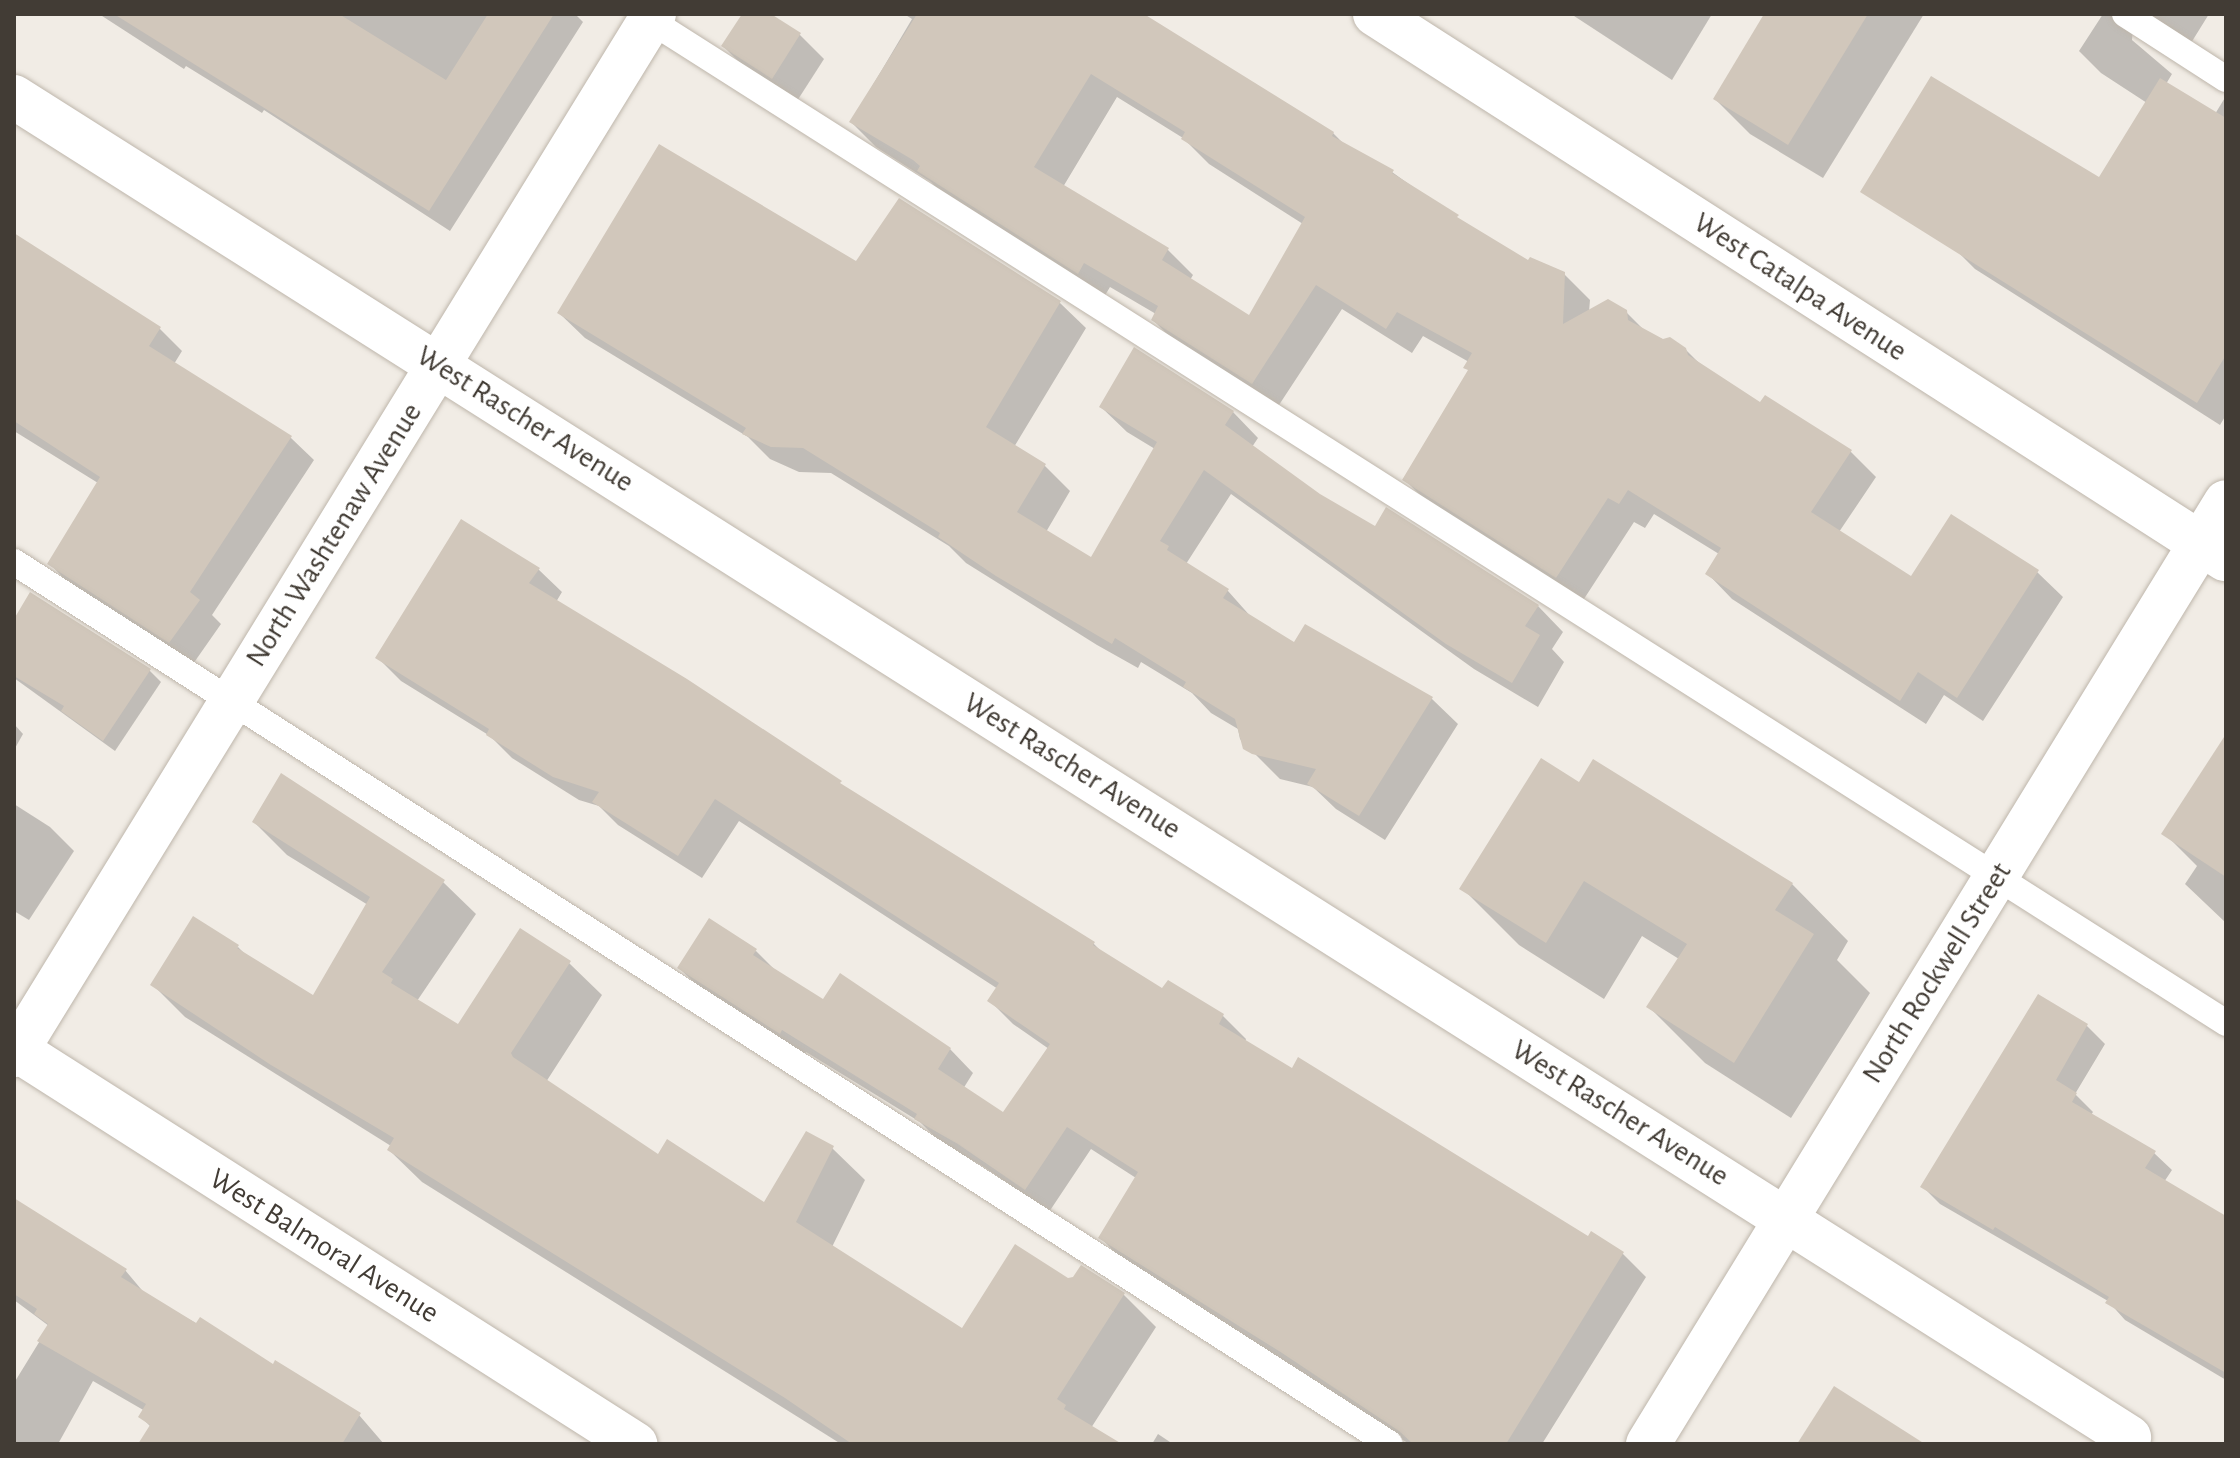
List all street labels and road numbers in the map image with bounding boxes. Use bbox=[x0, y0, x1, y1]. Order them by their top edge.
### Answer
street label: West Catalpa Avenue bbox=[1687, 205, 1913, 369]
street label: West Rascher Avenue bbox=[410, 338, 640, 500]
street label: North Washtenaw Avenue bbox=[238, 396, 430, 674]
street label: West Rascher Avenue bbox=[957, 685, 1187, 847]
street label: North Rockwell Street bbox=[1855, 856, 2019, 1090]
street label: West Rascher Avenue bbox=[1505, 1032, 1735, 1194]
street label: West Balmoral Avenue bbox=[203, 1161, 445, 1331]

